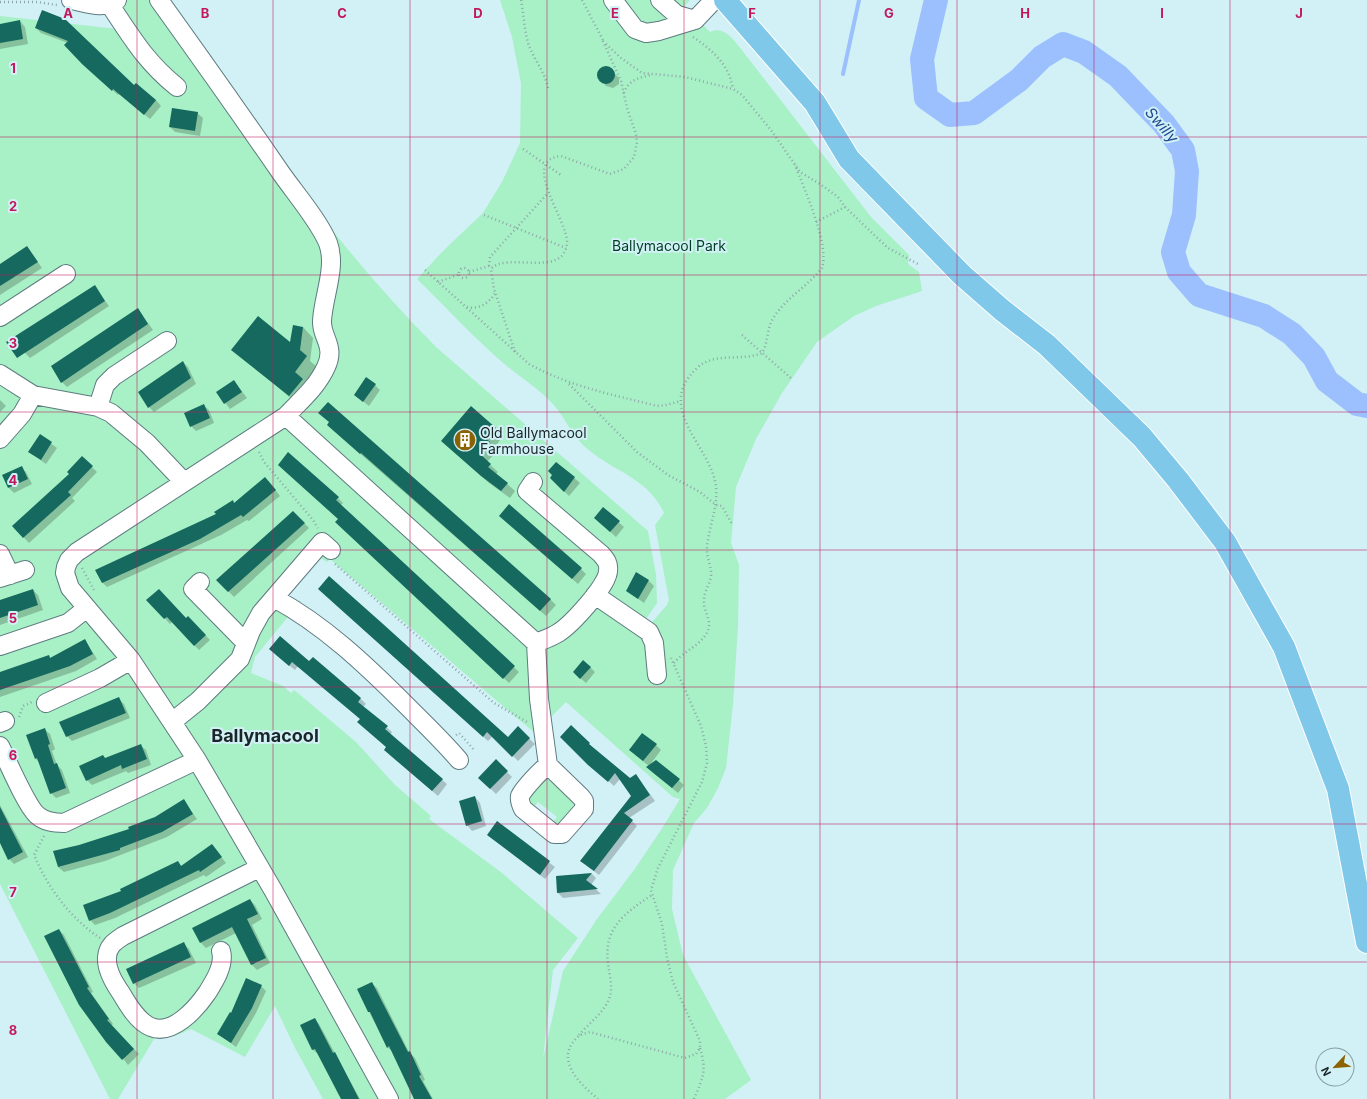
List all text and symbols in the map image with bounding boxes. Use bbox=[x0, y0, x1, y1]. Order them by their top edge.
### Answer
text: A bbox=[63, 5, 73, 21]
text: B bbox=[201, 5, 210, 21]
text: C bbox=[337, 5, 347, 21]
text: D bbox=[473, 5, 483, 21]
text: E bbox=[611, 5, 619, 21]
text: F bbox=[748, 5, 756, 21]
text: G bbox=[884, 5, 894, 21]
text: H bbox=[1020, 5, 1030, 21]
text: I bbox=[1160, 5, 1164, 21]
text: J bbox=[1295, 5, 1303, 21]
text: 1 bbox=[10, 60, 16, 76]
water label: Swilly bbox=[1141, 103, 1183, 147]
text: 2 bbox=[9, 198, 17, 214]
park label: Ballymacool Park bbox=[612, 237, 726, 254]
text: 3 bbox=[9, 335, 17, 351]
place label: Old Ballymacool Farmhouse bbox=[480, 424, 587, 457]
building icon: Old Ballymacool Farmhouse bbox=[452, 427, 478, 453]
text: 4 bbox=[9, 472, 18, 488]
text: 5 bbox=[9, 610, 17, 626]
district label: Ballymacool bbox=[211, 725, 319, 746]
text: 6 bbox=[9, 747, 17, 763]
text: 7 bbox=[9, 884, 17, 900]
text: 8 bbox=[9, 1022, 17, 1038]
north arrow bbox=[1315, 1047, 1355, 1087]
text: N bbox=[1318, 1065, 1334, 1078]

